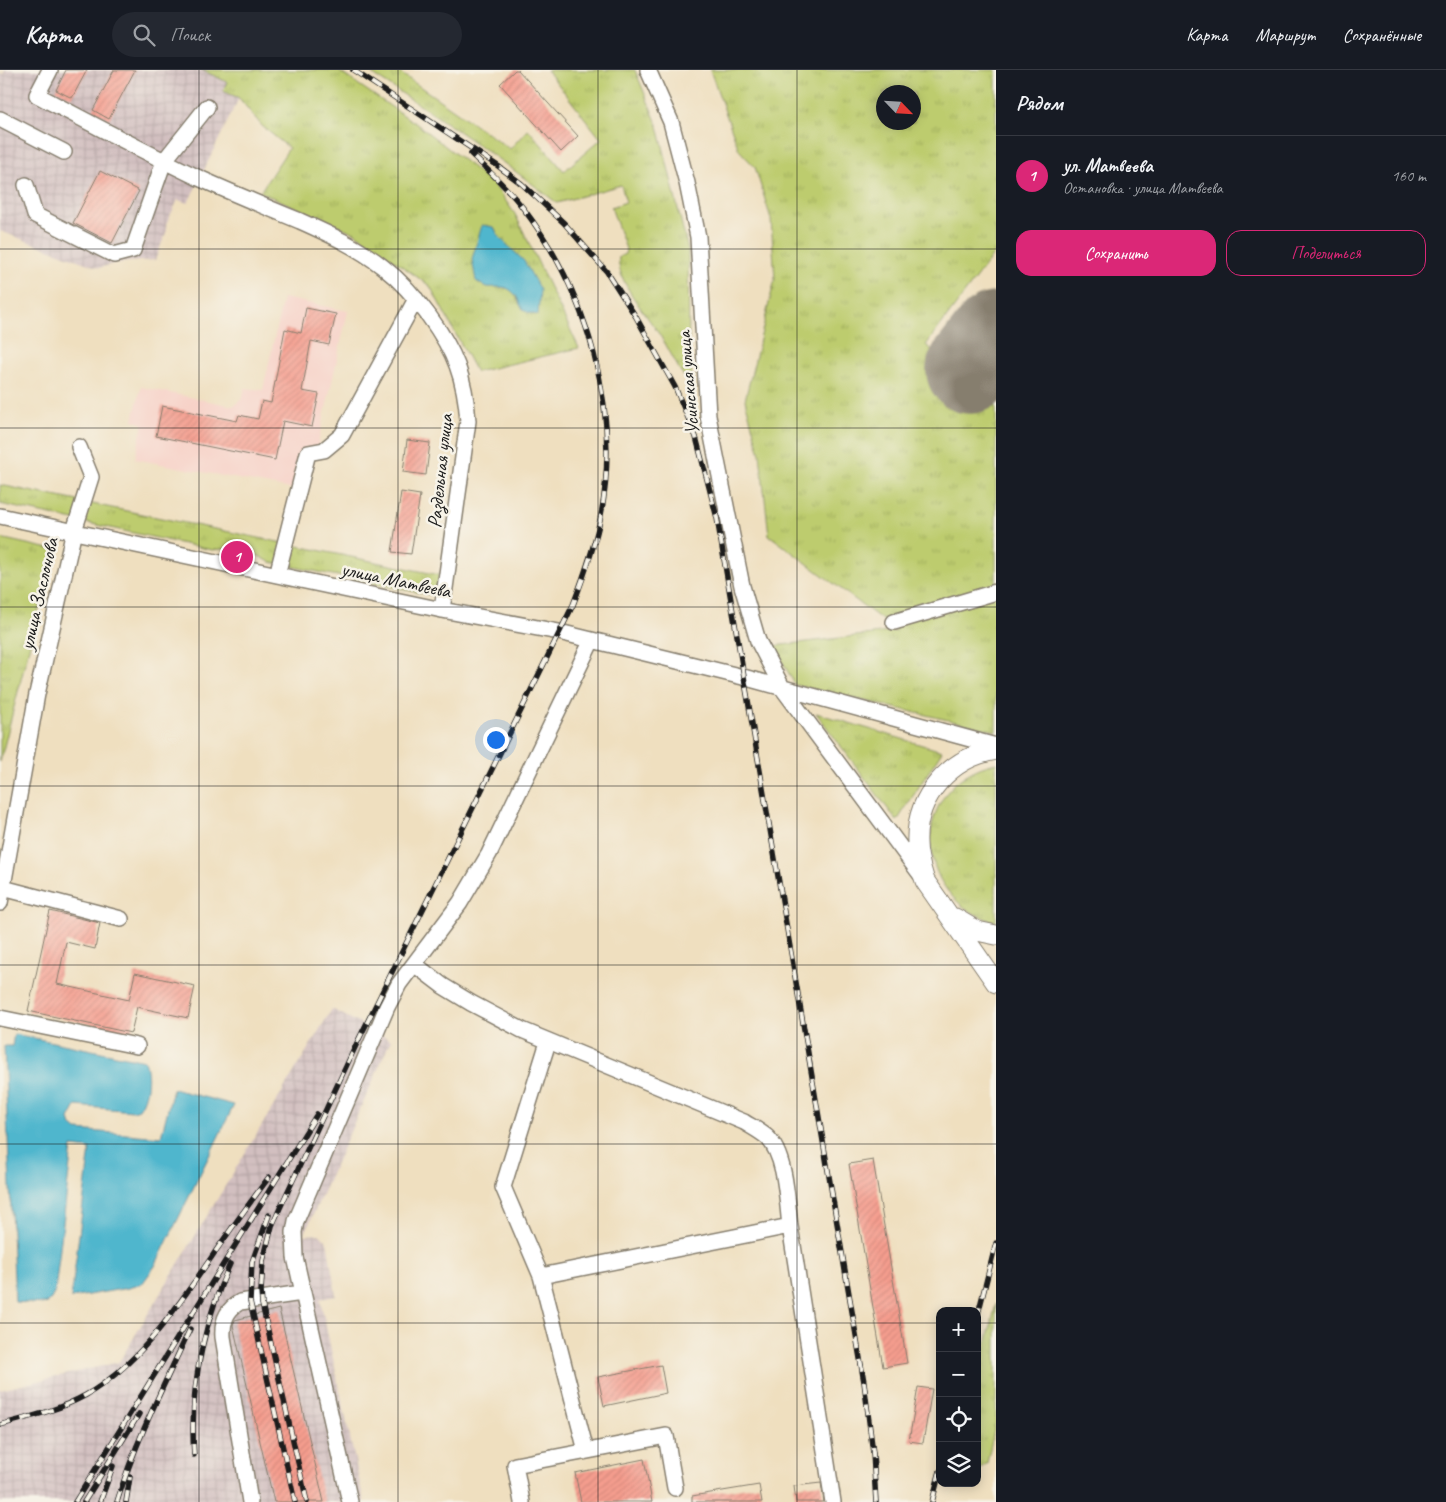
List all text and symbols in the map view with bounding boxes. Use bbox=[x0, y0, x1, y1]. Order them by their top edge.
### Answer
search box bbox=[112, 12, 462, 57]
text: Карта bbox=[25, 20, 82, 50]
icon: search bbox=[130, 21, 158, 49]
text: Поиск bbox=[170, 23, 210, 47]
text: Карта bbox=[1186, 24, 1227, 46]
text: Маршрут bbox=[1255, 24, 1315, 46]
text: Сохранённые bbox=[1343, 24, 1421, 46]
north arrow bbox=[876, 85, 921, 130]
text: Рядом bbox=[1016, 90, 1063, 116]
text: ул. Матвеева bbox=[1063, 154, 1153, 178]
text: 1 bbox=[1028, 166, 1036, 186]
text: 160 m bbox=[1392, 166, 1426, 186]
text: Остановка · улица Матвеева bbox=[1063, 178, 1223, 198]
button: Сохранить bbox=[1016, 230, 1216, 276]
button: Поделиться bbox=[1226, 230, 1426, 276]
street label: Усинская улица bbox=[671, 329, 705, 436]
street label: Раздельная улица bbox=[422, 412, 460, 529]
street label: улица Заслонова bbox=[14, 534, 64, 653]
pin: 1 bbox=[221, 538, 253, 576]
street label: улица Матвеева bbox=[338, 556, 454, 604]
your location bbox=[483, 727, 509, 753]
map controls bbox=[936, 1307, 981, 1487]
button: + bbox=[936, 1307, 981, 1352]
button: − bbox=[936, 1352, 981, 1397]
button: locate bbox=[936, 1397, 981, 1442]
button: layers bbox=[936, 1442, 981, 1487]

